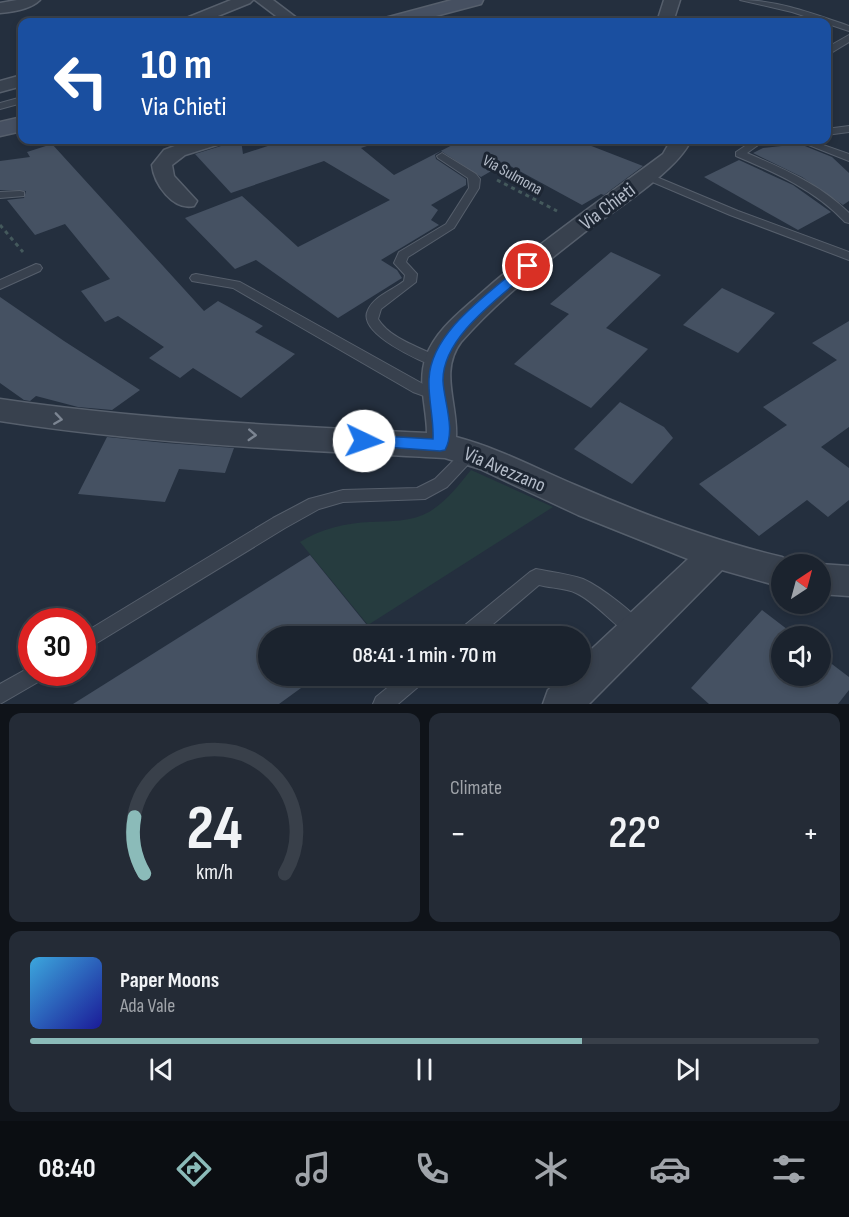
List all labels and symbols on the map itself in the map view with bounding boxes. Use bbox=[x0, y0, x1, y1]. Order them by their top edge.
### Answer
street label: Via Sulmona bbox=[479, 151, 545, 199]
street label: Via Chieti bbox=[575, 178, 640, 235]
pin bbox=[502, 240, 553, 291]
position arrow bbox=[332, 409, 396, 473]
one-way arrow bbox=[53, 412, 62, 424]
one-way arrow bbox=[248, 429, 257, 442]
street label: Via Avezzano bbox=[460, 442, 549, 498]
north arrow bbox=[771, 554, 831, 614]
speed limit sign: 30 bbox=[18, 608, 96, 686]

